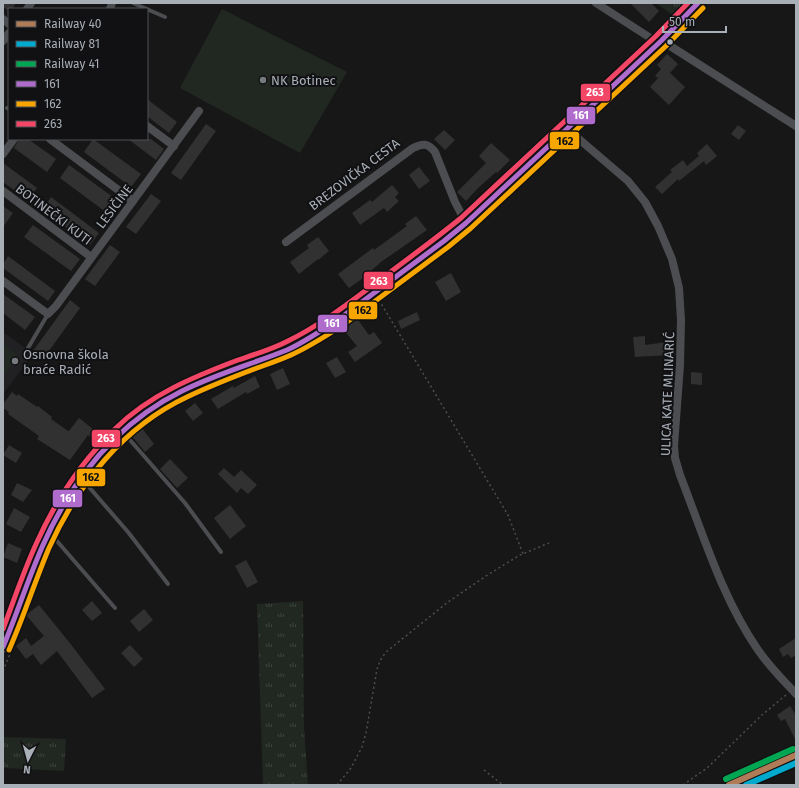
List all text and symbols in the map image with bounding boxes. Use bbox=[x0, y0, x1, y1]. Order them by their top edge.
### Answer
legend bbox=[8, 8, 148, 140]
scale bar bbox=[663, 8, 726, 34]
text: 50 m bbox=[669, 15, 695, 29]
text: Railway 40 bbox=[44, 17, 102, 31]
text: Railway 81 bbox=[44, 37, 100, 51]
unlabelled marker bbox=[665, 37, 675, 47]
text: Railway 41 bbox=[44, 57, 99, 71]
place label: NK Botinec bbox=[271, 73, 336, 88]
marker: NK Botinec bbox=[258, 75, 268, 85]
text: 161 bbox=[44, 77, 60, 91]
line badge: 263 bbox=[580, 83, 611, 102]
text: 263 bbox=[586, 86, 604, 99]
text: 162 bbox=[44, 97, 61, 111]
line badge: 161 bbox=[566, 106, 596, 125]
text: 161 bbox=[573, 109, 589, 122]
text: 263 bbox=[44, 117, 62, 131]
line badge: 162 bbox=[549, 131, 580, 150]
street label: BREZOVIČKA CESTA bbox=[306, 134, 403, 213]
text: 162 bbox=[557, 135, 574, 148]
street label: BOTINEČKI KUTI bbox=[13, 180, 95, 248]
street label: LESIČINE bbox=[92, 181, 136, 231]
line badge: 263 bbox=[363, 271, 394, 290]
text: 263 bbox=[370, 275, 388, 288]
line badge: 162 bbox=[348, 301, 378, 320]
text: 162 bbox=[355, 304, 372, 317]
line badge: 161 bbox=[317, 314, 348, 333]
text: 161 bbox=[324, 317, 340, 330]
street label: ULICA KATE MLINARIĆ bbox=[658, 331, 677, 456]
place label: Osnovna škola braće Radić bbox=[23, 347, 109, 377]
marker: Osnovna škola braće Radić bbox=[10, 356, 20, 366]
line badge: 263 bbox=[91, 429, 121, 448]
text: 263 bbox=[97, 432, 115, 445]
line badge: 162 bbox=[76, 468, 106, 487]
text: 162 bbox=[83, 471, 100, 484]
line badge: 161 bbox=[52, 489, 83, 508]
text: 161 bbox=[60, 492, 76, 505]
north arrow bbox=[8, 740, 48, 780]
text: N bbox=[23, 763, 31, 776]

